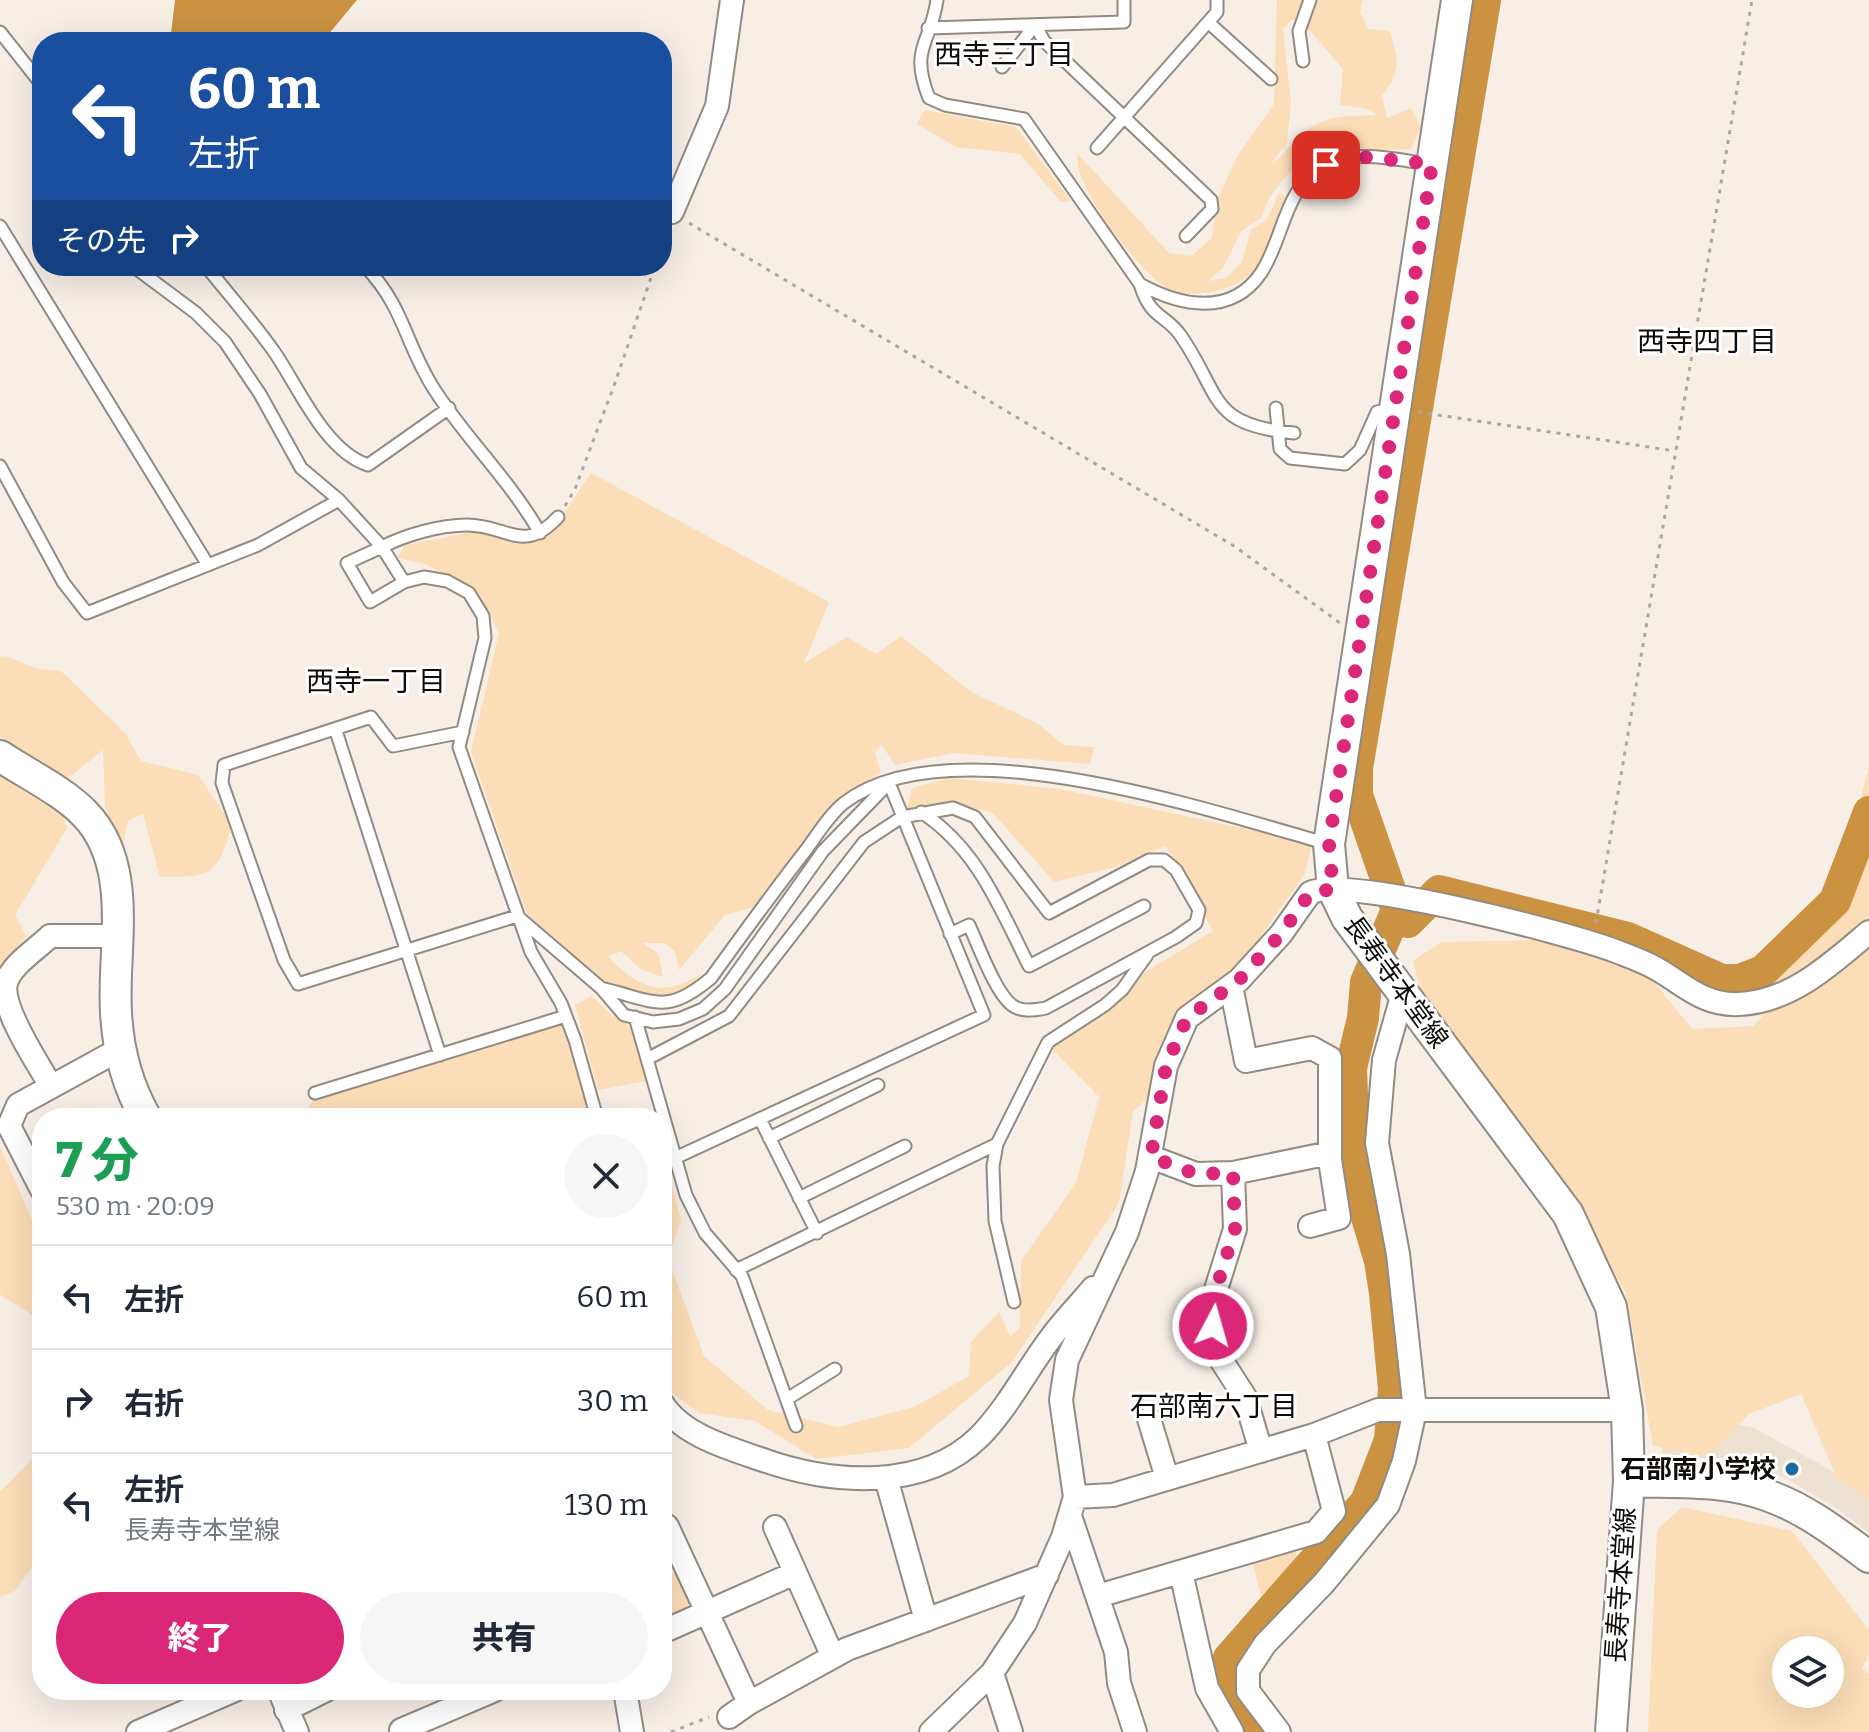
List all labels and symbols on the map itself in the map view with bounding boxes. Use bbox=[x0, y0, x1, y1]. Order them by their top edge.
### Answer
district label: 西寺三丁目 bbox=[934, 38, 1074, 71]
pin bbox=[1292, 131, 1360, 199]
district label: 西寺四丁目 bbox=[1637, 325, 1777, 358]
district label: 西寺一丁目 bbox=[306, 665, 446, 698]
street label: 長寿寺本堂線 bbox=[1338, 910, 1454, 1054]
position arrow bbox=[1171, 1284, 1255, 1368]
district label: 石部南六丁目 bbox=[1130, 1390, 1298, 1423]
place label: 石部南小学校 bbox=[1620, 1454, 1776, 1485]
marker: 石部南小学校 bbox=[1783, 1460, 1801, 1478]
street label: 長寿寺本堂線 bbox=[1600, 1506, 1642, 1664]

